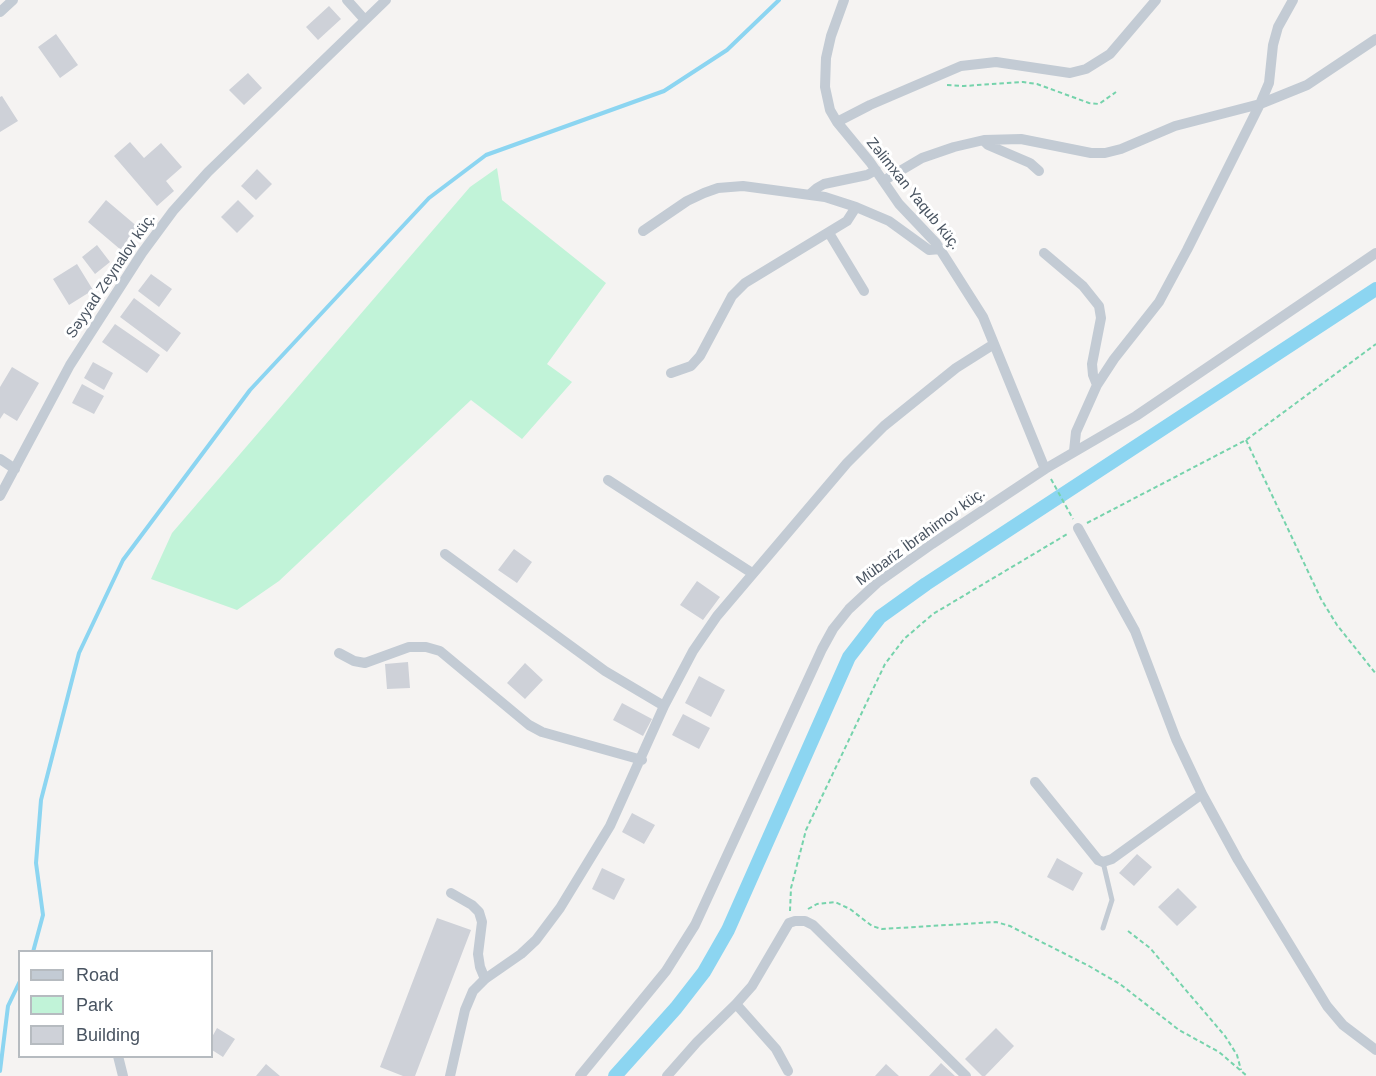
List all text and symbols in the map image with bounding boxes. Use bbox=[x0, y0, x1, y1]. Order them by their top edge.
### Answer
street label: Zəlimxan Yaqub küç. bbox=[862, 134, 964, 254]
street label: Səyyad Zeynalov küç. bbox=[63, 210, 159, 342]
street label: Mübariz İbrahimov küç. bbox=[853, 484, 989, 590]
legend bbox=[18, 950, 213, 1058]
text: Road bbox=[76, 965, 119, 985]
text: Park bbox=[76, 995, 113, 1015]
text: Building bbox=[76, 1025, 140, 1045]

